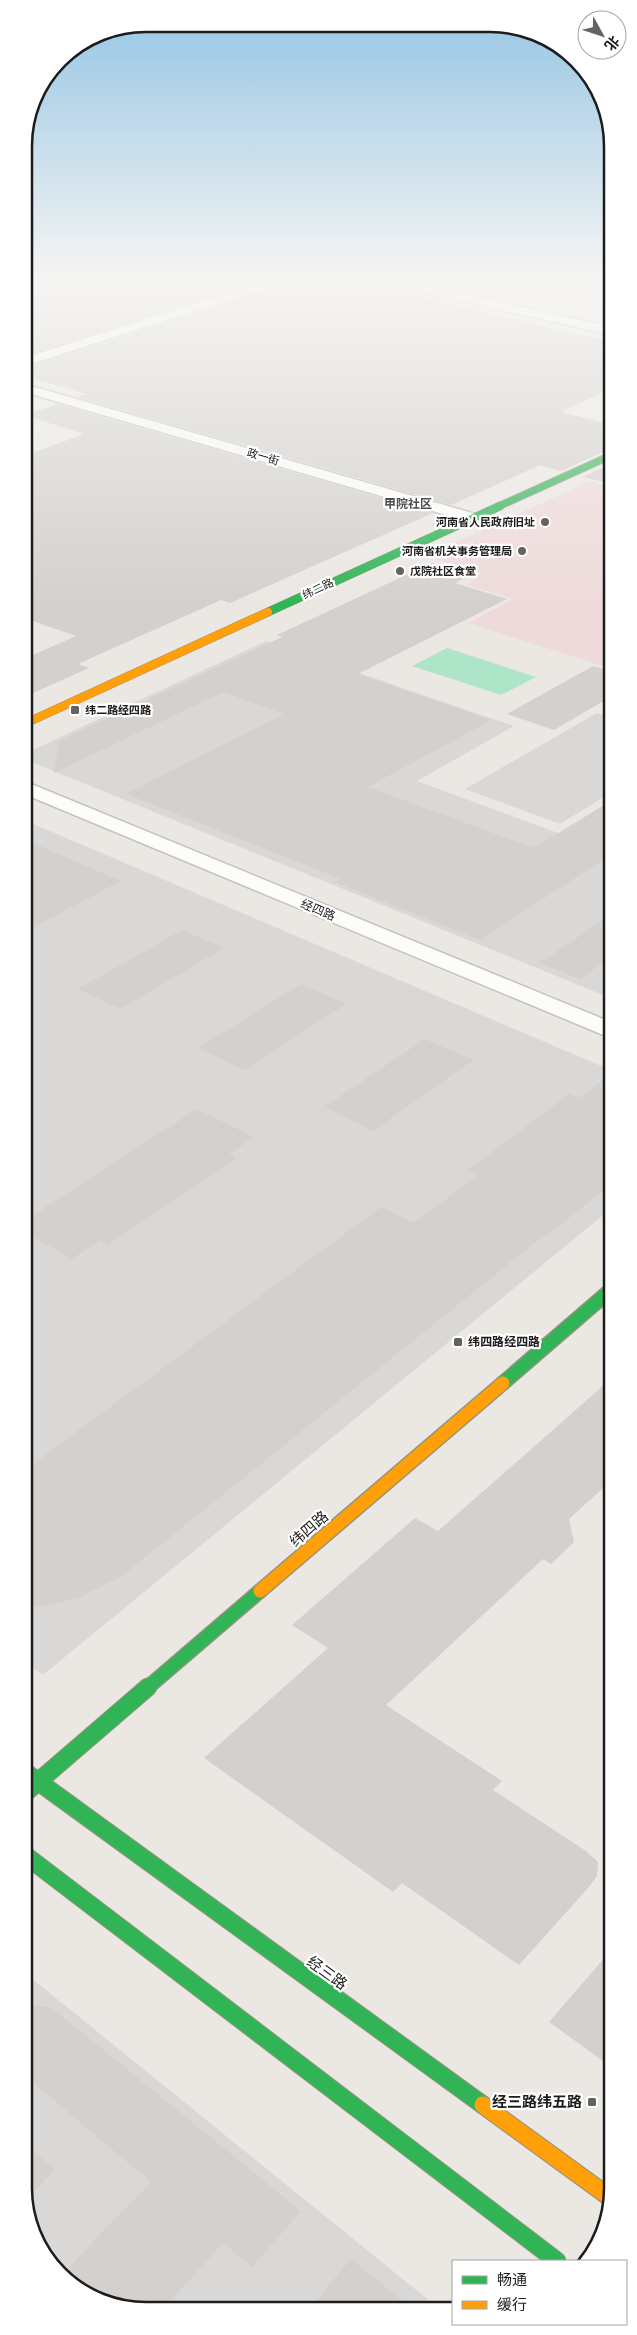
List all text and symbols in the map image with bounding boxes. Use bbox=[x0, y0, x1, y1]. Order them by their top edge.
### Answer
north arrow bbox=[577, 10, 627, 60]
text: 北 bbox=[601, 32, 623, 54]
street label: 政一街 bbox=[245, 446, 281, 468]
district label: 甲院社区 bbox=[384, 497, 432, 511]
place label: 河南省人民政府旧址 bbox=[436, 516, 535, 529]
marker: 河南省人民政府旧址 bbox=[539, 516, 551, 528]
place label: 河南省机关事务管理局 bbox=[402, 545, 512, 558]
marker: 河南省机关事务管理局 bbox=[516, 545, 528, 557]
marker: 戊院社区食堂 bbox=[394, 565, 406, 577]
place label: 戊院社区食堂 bbox=[410, 565, 476, 578]
street label: 纬二路 bbox=[300, 576, 336, 602]
marker: 纬二路经四路 bbox=[69, 704, 81, 716]
place label: 纬二路经四路 bbox=[85, 704, 152, 717]
street label: 经四路 bbox=[299, 897, 337, 923]
place label: 纬四路经四路 bbox=[468, 1335, 540, 1349]
marker: 纬四路经四路 bbox=[452, 1336, 464, 1348]
street label: 纬四路 bbox=[286, 1507, 332, 1551]
street label: 经三路 bbox=[304, 1952, 350, 1994]
place label: 经三路纬五路 bbox=[492, 2093, 582, 2111]
marker: 经三路纬五路 bbox=[586, 2096, 598, 2108]
legend bbox=[452, 2260, 627, 2325]
text: 畅通 bbox=[497, 2271, 527, 2289]
text: 缓行 bbox=[497, 2296, 527, 2314]

